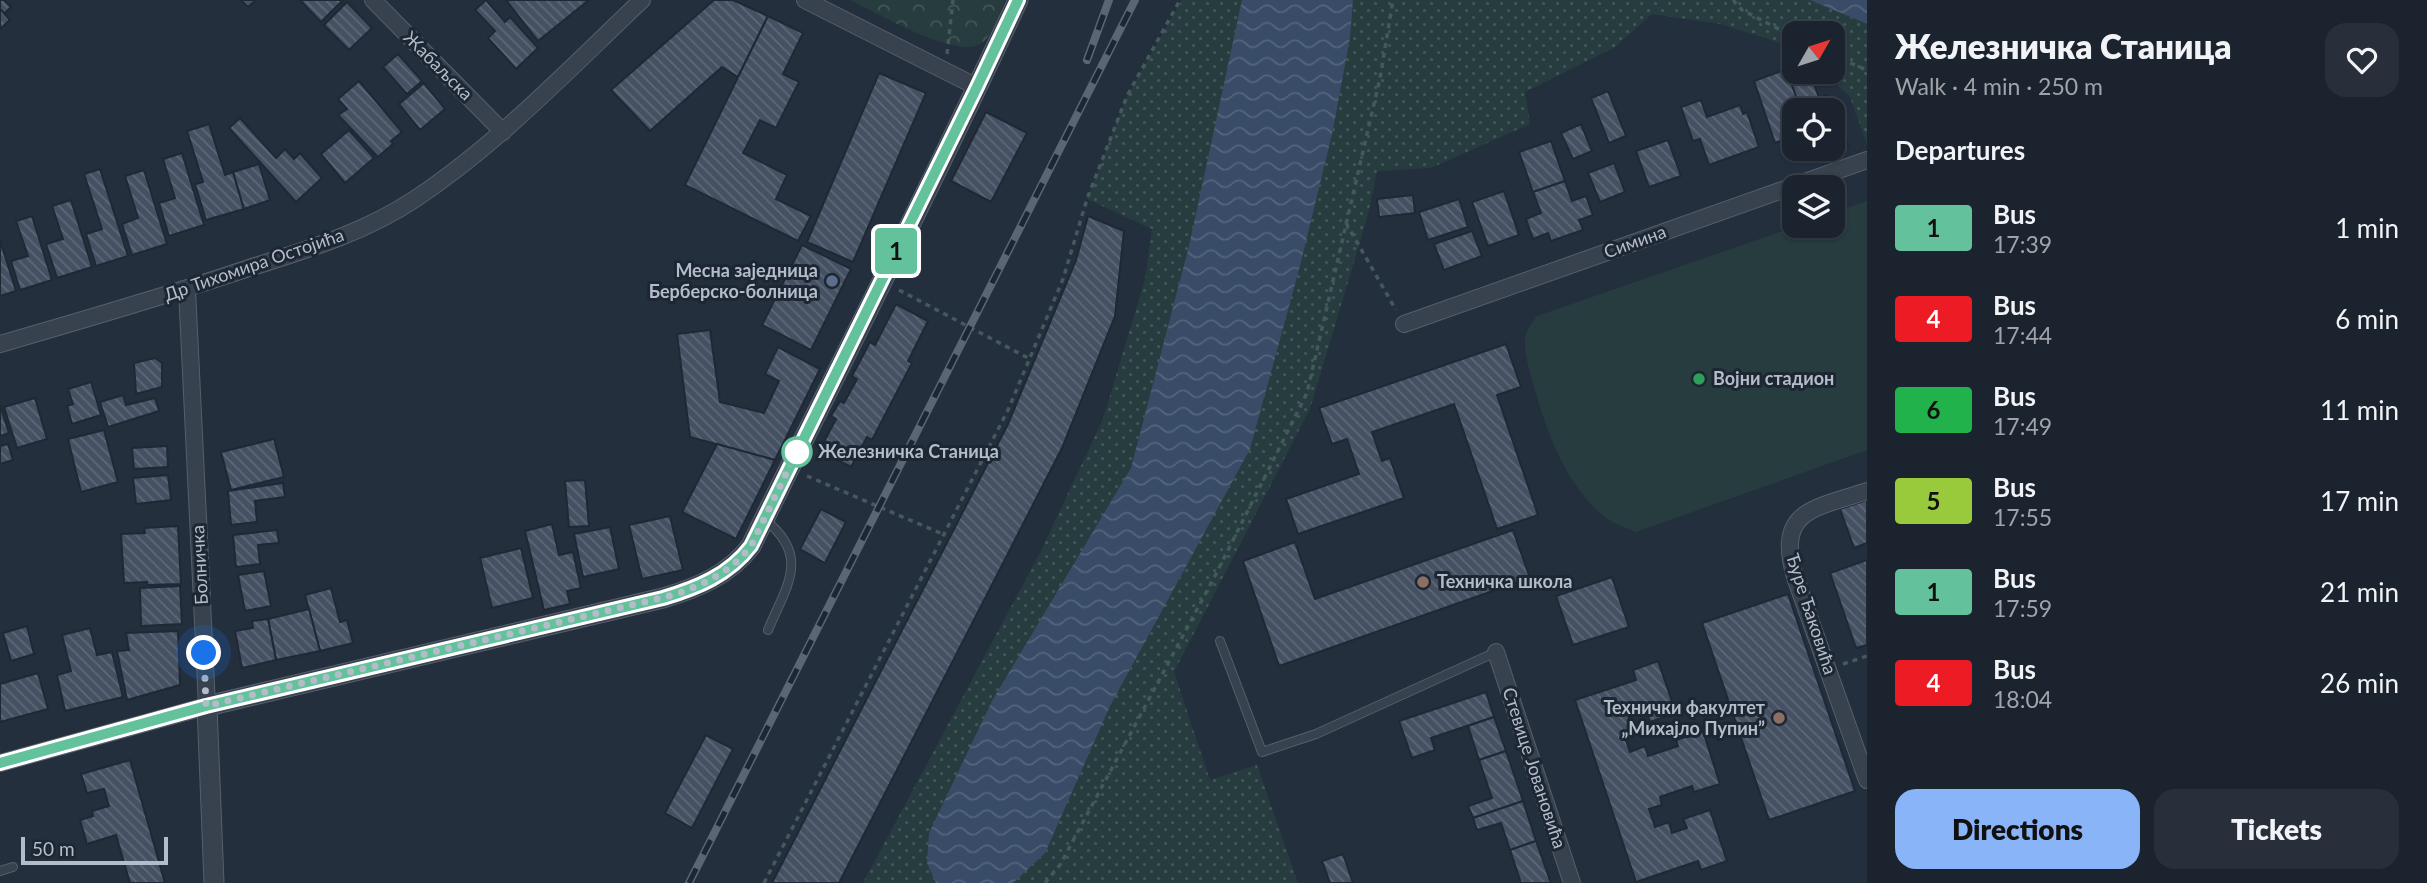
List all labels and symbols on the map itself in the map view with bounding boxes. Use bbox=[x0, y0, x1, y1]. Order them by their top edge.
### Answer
north arrow bbox=[1782, 21, 1844, 84]
street label: Жабаљска bbox=[399, 26, 478, 105]
street label: Симина bbox=[1601, 220, 1669, 262]
street label: Др Тихомира Остојића bbox=[161, 223, 346, 305]
line badge: 1 bbox=[873, 228, 919, 274]
place label: Месна заједница Берберско-болница bbox=[649, 259, 818, 302]
marker: Месна заједница Берберско-болница bbox=[824, 273, 840, 289]
place label: Војни стадион bbox=[1713, 367, 1834, 389]
marker: Војни стадион bbox=[1691, 371, 1707, 387]
marker: Железничка Станица bbox=[782, 437, 812, 467]
place label: Железничка Станица bbox=[818, 440, 999, 462]
street label: Болничка bbox=[186, 525, 212, 605]
street label: Ђуре Ђаковића bbox=[1782, 550, 1842, 677]
place label: Техничка школа bbox=[1437, 570, 1572, 592]
marker: Техничка школа bbox=[1415, 574, 1431, 590]
your location bbox=[186, 635, 221, 670]
street label: Стевице Јовановића bbox=[1499, 684, 1571, 851]
place label: Технички факултет „Михајло Пупин” bbox=[1603, 696, 1766, 739]
marker: Технички факултет „Михајло Пупин” bbox=[1771, 710, 1787, 726]
scale bar bbox=[21, 834, 168, 866]

